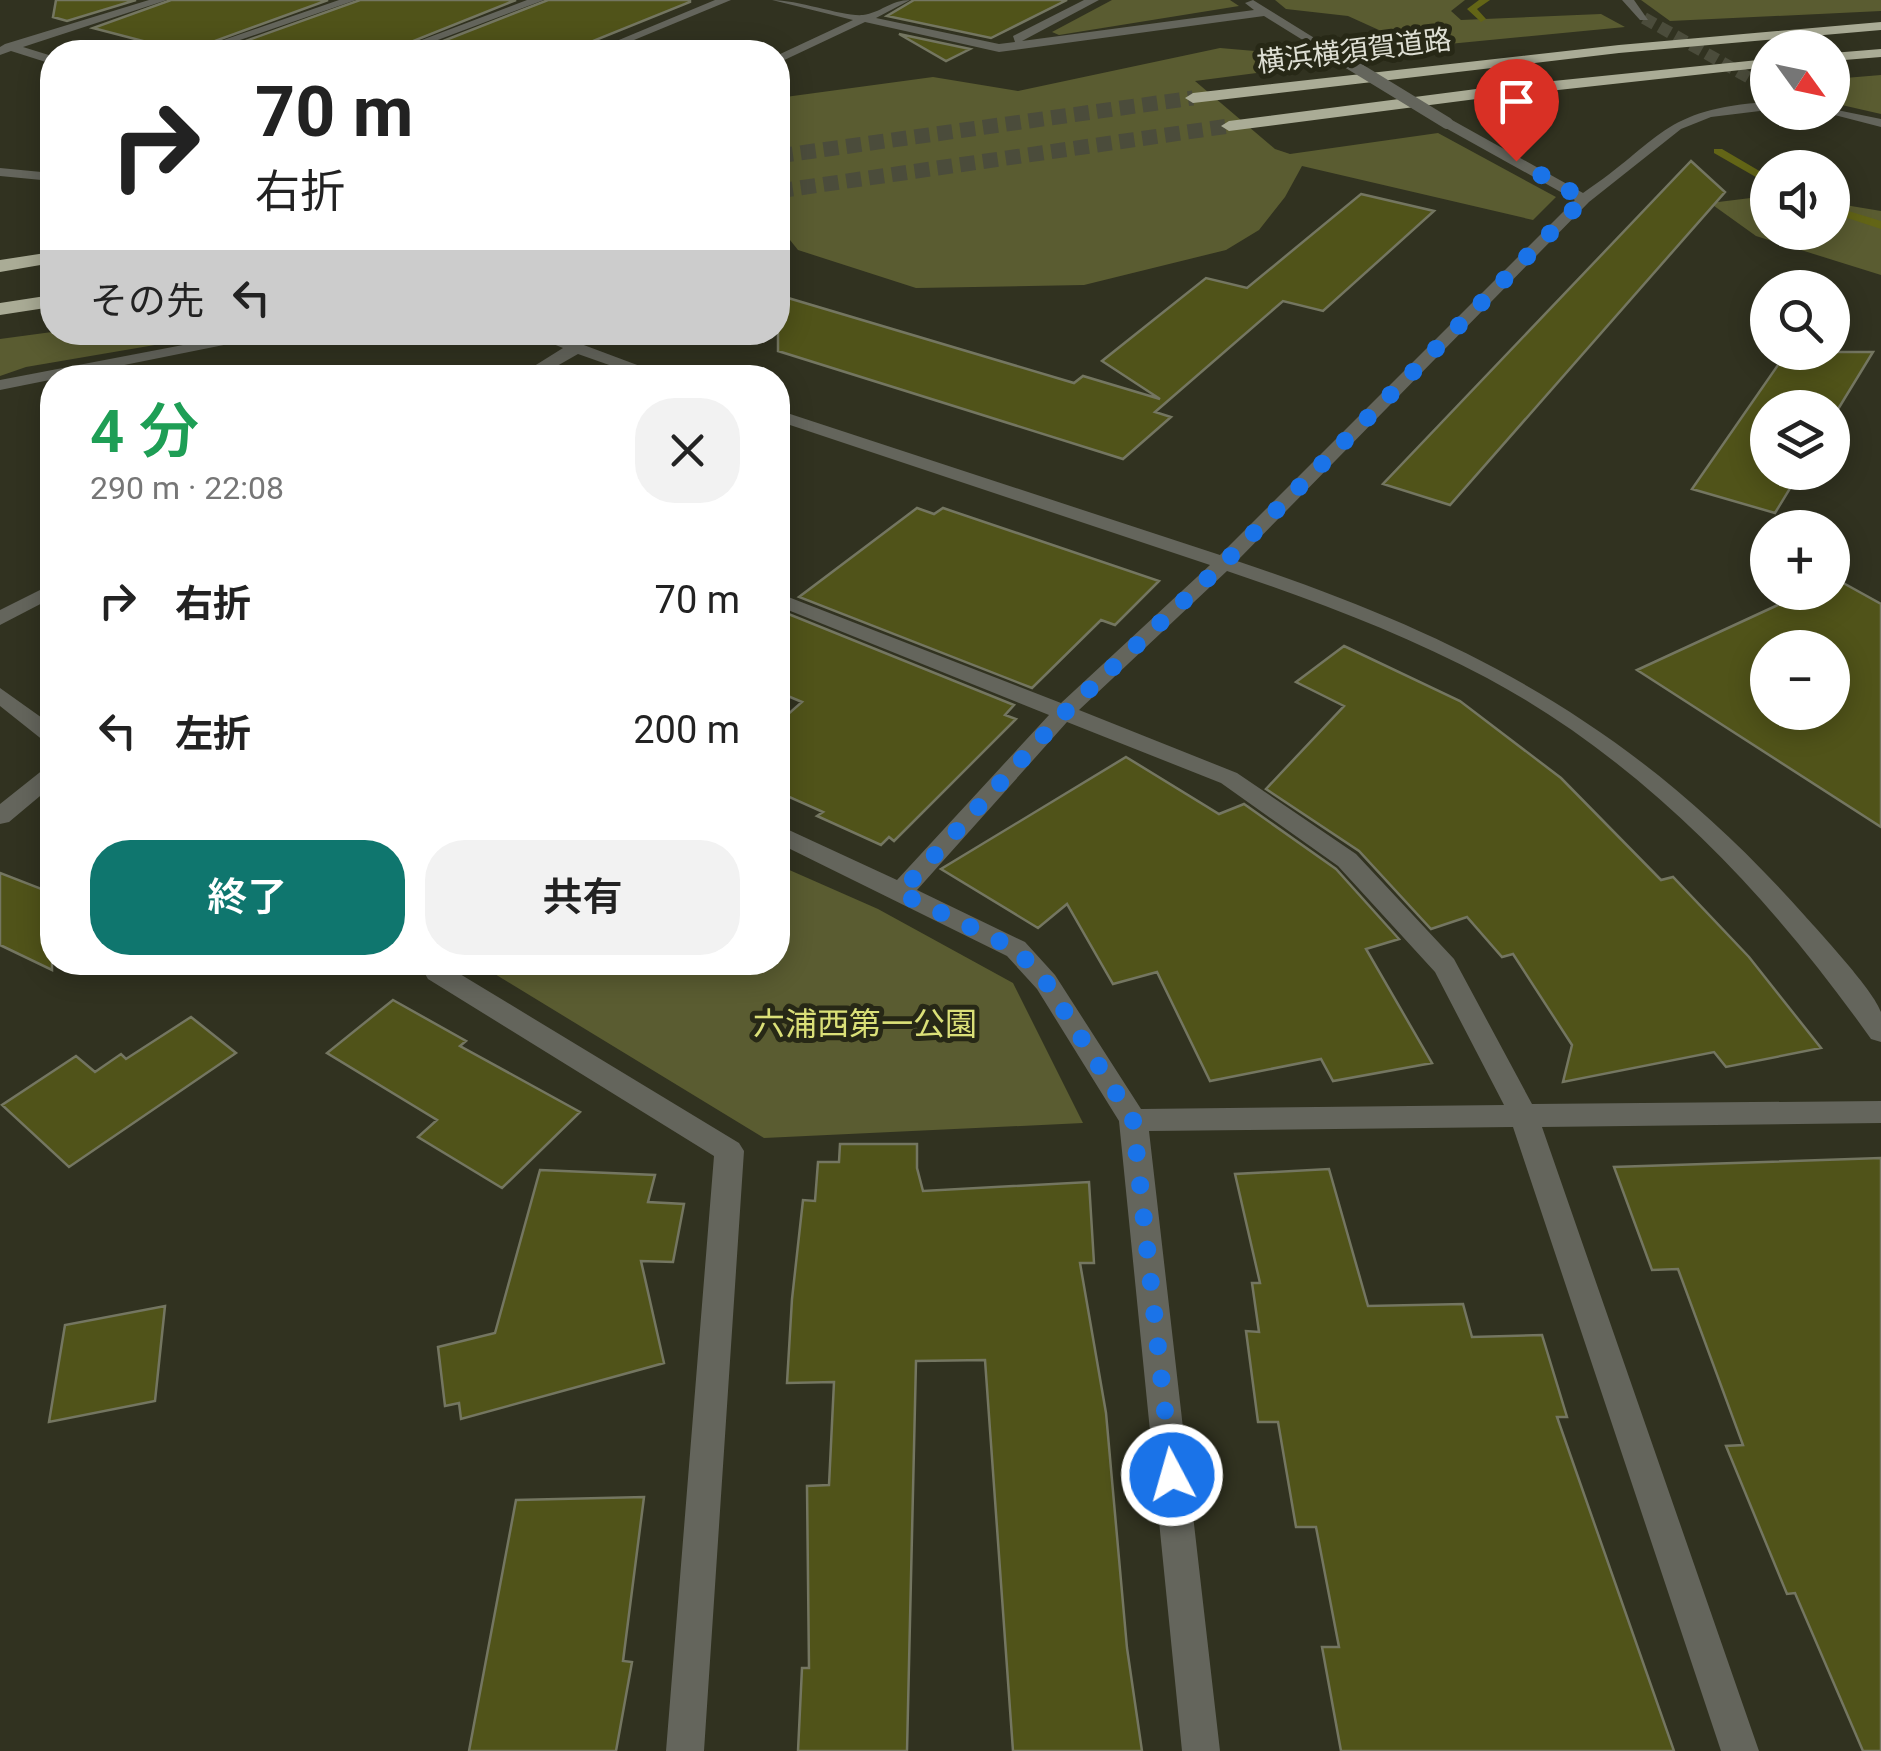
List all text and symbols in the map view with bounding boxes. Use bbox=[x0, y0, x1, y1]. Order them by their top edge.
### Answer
street label: 横浜横須賀道路 bbox=[1255, 23, 1453, 79]
north arrow bbox=[1750, 30, 1850, 130]
map controls bbox=[1750, 30, 1850, 730]
pin bbox=[1474, 59, 1559, 162]
text: 70 m bbox=[255, 71, 413, 153]
icon: arrive bbox=[1489, 74, 1544, 129]
icon: right bbox=[90, 80, 220, 210]
button: sound bbox=[1750, 150, 1850, 250]
text: 右折 bbox=[255, 165, 345, 218]
icon: left bbox=[224, 270, 279, 325]
button: search bbox=[1750, 270, 1850, 370]
text: その先 bbox=[90, 279, 204, 323]
button: layers bbox=[1750, 390, 1850, 490]
text: 4 分 bbox=[90, 396, 199, 467]
button: close bbox=[635, 398, 740, 503]
text: 290 m · 22:08 bbox=[90, 469, 284, 507]
button: + bbox=[1750, 510, 1850, 610]
icon: right bbox=[90, 573, 145, 628]
text: 70 m bbox=[655, 578, 740, 622]
text: 右折 bbox=[175, 582, 251, 626]
button: − bbox=[1750, 630, 1850, 730]
icon: left bbox=[90, 703, 145, 758]
text: 200 m bbox=[633, 708, 740, 752]
text: 左折 bbox=[175, 712, 251, 756]
button: 終了 bbox=[90, 840, 405, 955]
button: 共有 bbox=[425, 840, 740, 955]
park label: 六浦西第一公園 bbox=[753, 1005, 977, 1043]
position arrow bbox=[1120, 1423, 1224, 1527]

